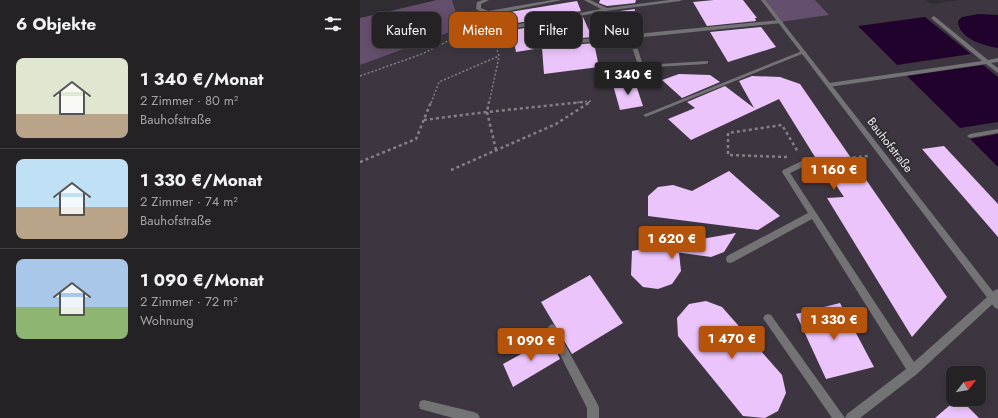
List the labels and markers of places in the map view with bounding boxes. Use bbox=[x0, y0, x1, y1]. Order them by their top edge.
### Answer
pin: 1 340 € bbox=[591, 62, 665, 96]
pin: 1 160 € bbox=[797, 157, 871, 191]
pin: 1 620 € bbox=[635, 226, 709, 260]
pin: 1 330 € bbox=[797, 307, 871, 341]
pin: 1 470 € bbox=[695, 326, 769, 360]
pin: 1 090 € bbox=[494, 328, 568, 362]

